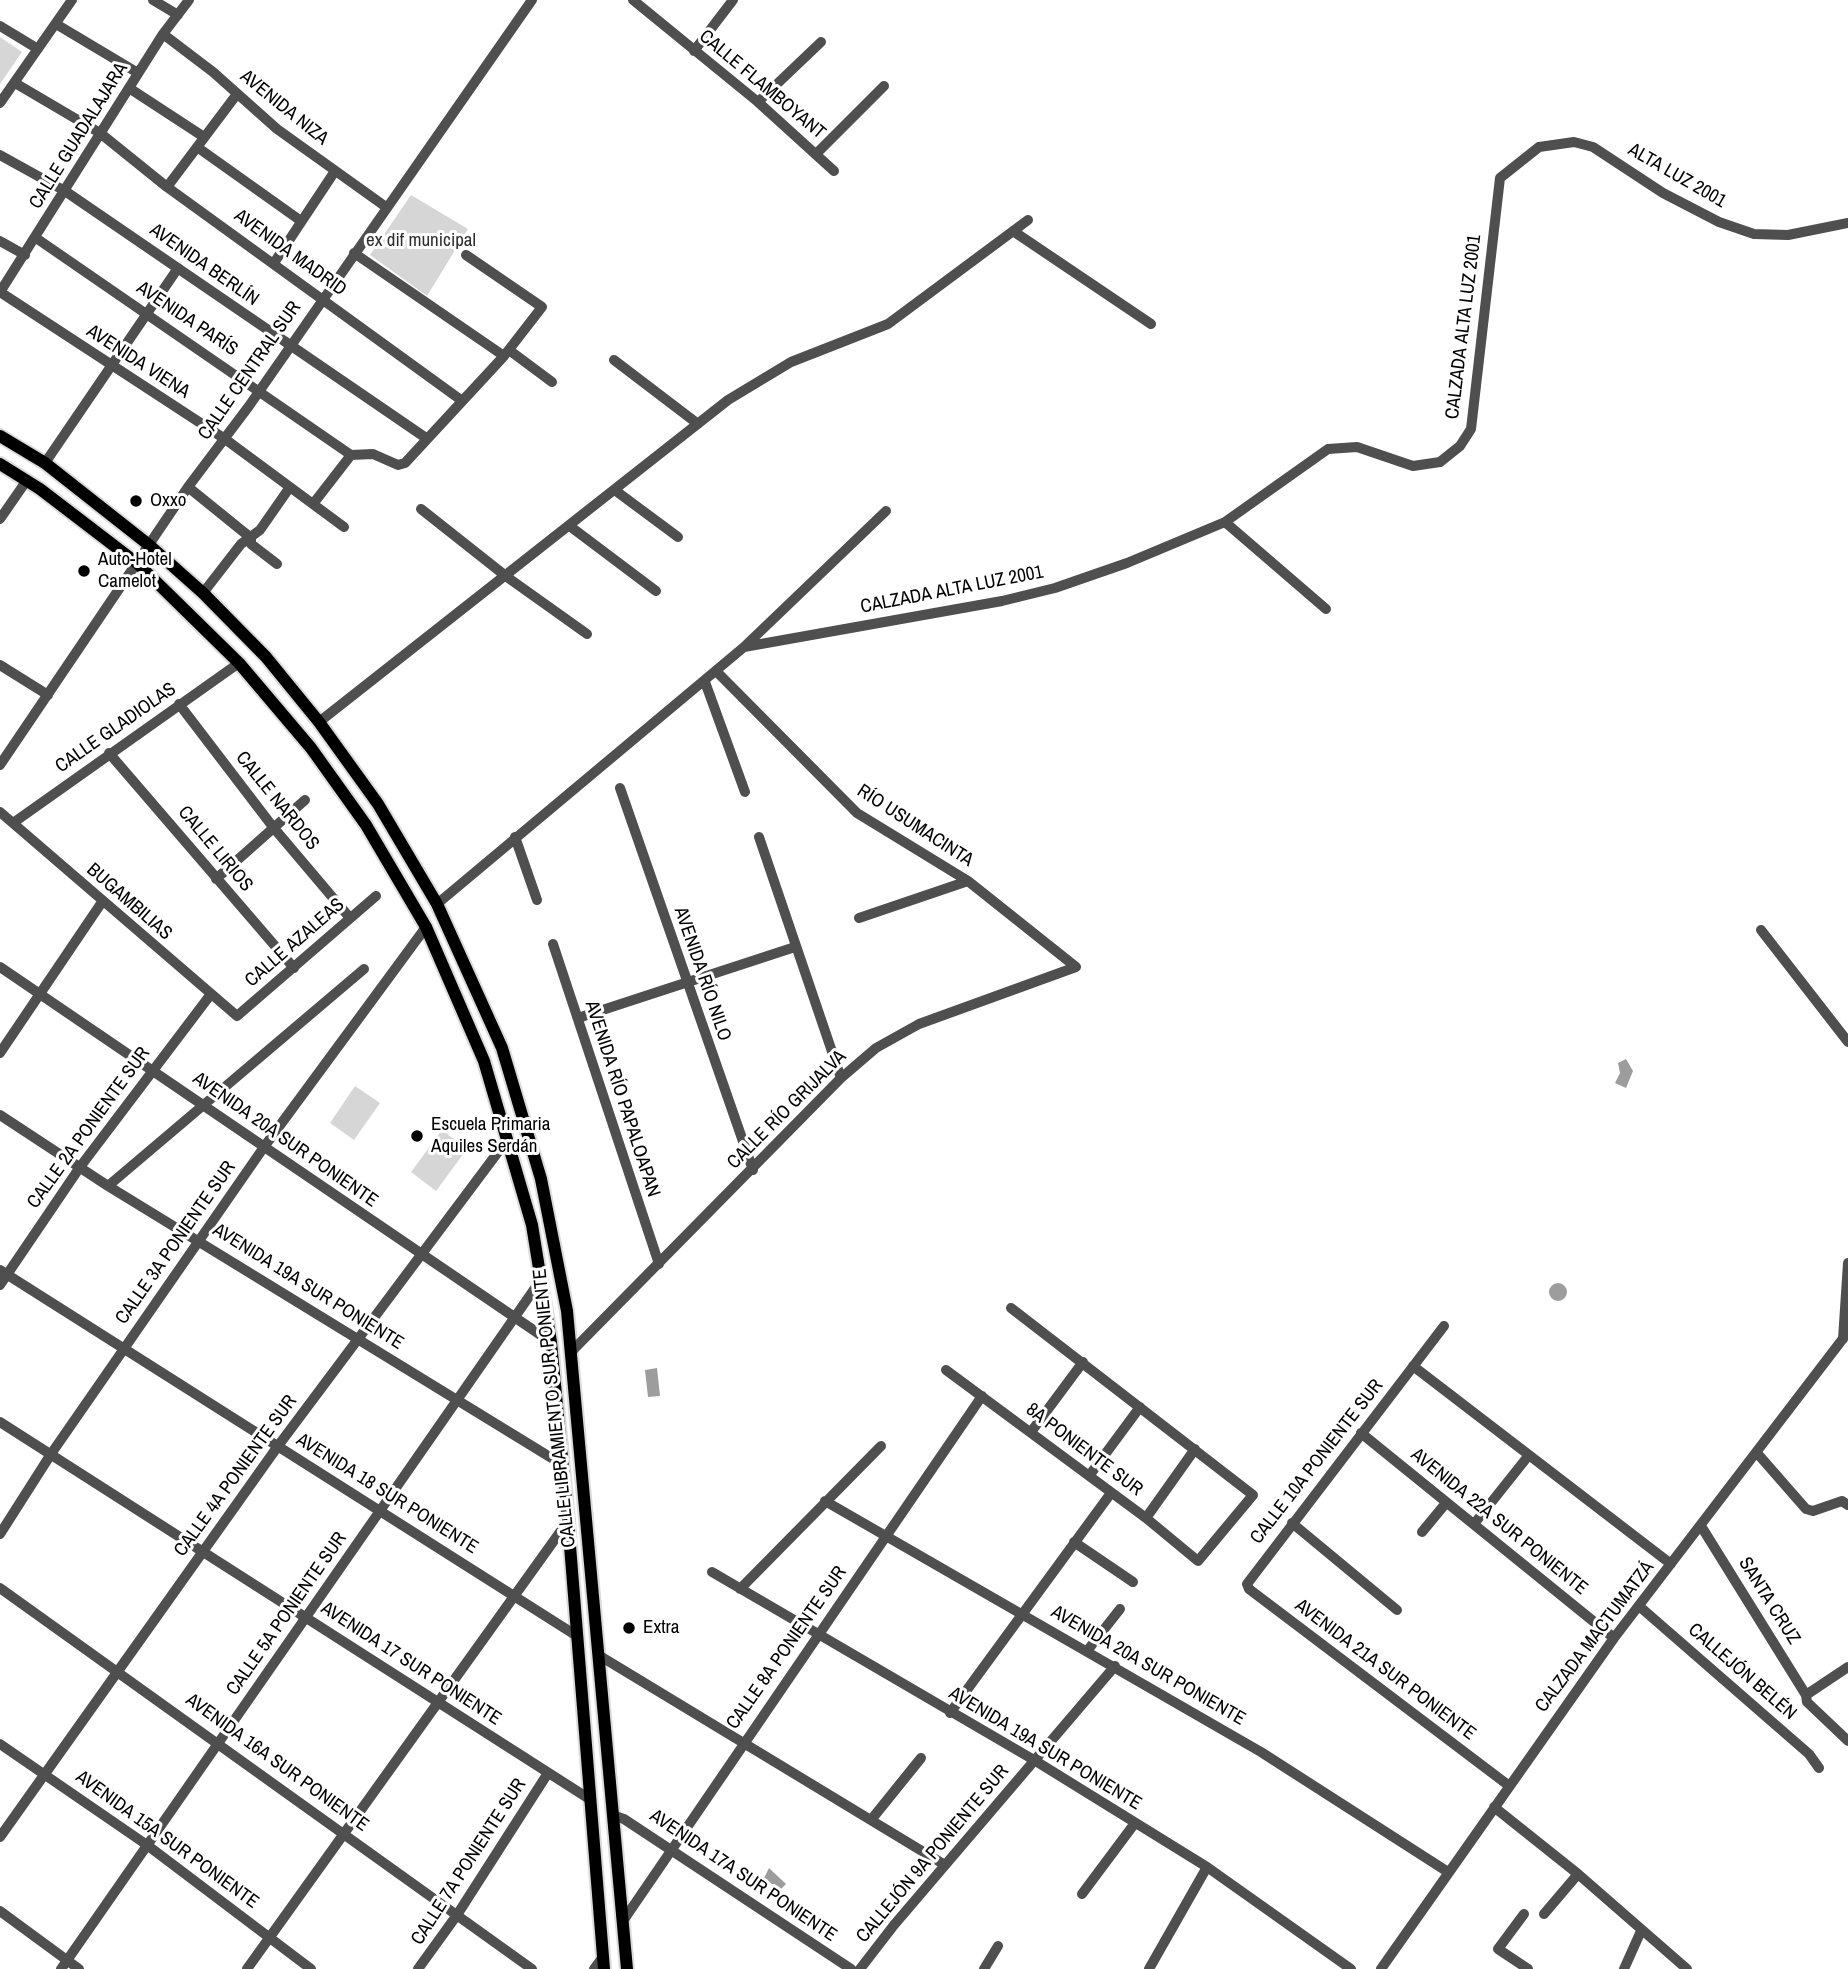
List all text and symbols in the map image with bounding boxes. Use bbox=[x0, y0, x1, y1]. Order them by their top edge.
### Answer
street label: CALLE FLAMBOYANT bbox=[694, 25, 830, 145]
street label: CALLE GUADALAJARA bbox=[25, 59, 133, 213]
street label: AVENIDA NIZA bbox=[235, 65, 333, 151]
street label: ALTA LUZ 2001 bbox=[1624, 139, 1730, 213]
street label: AVENIDA MADRID bbox=[229, 205, 351, 301]
street label: AVENIDA BERLÍN bbox=[145, 219, 263, 311]
park label: ex dif municipal bbox=[366, 230, 476, 252]
street label: CALZADA ALTA LUZ 2001 bbox=[1441, 233, 1487, 421]
street label: AVENIDA PARÍS bbox=[132, 277, 242, 361]
street label: CALLE CENTRAL SUR bbox=[194, 297, 306, 445]
street label: AVENIDA VIENA bbox=[82, 320, 194, 404]
place label: Oxxo bbox=[150, 490, 186, 512]
marker: Oxxo bbox=[128, 493, 144, 509]
place label: Auto-Hotel Camelot bbox=[98, 549, 172, 593]
street label: CALZADA ALTA LUZ 2001 bbox=[859, 561, 1045, 619]
marker: Auto-Hotel Camelot bbox=[76, 563, 92, 579]
street label: CALLE GLADIOLAS bbox=[51, 678, 181, 778]
street label: CALLE NARDOS bbox=[230, 747, 324, 855]
street label: RÍO USUMACINTA bbox=[853, 780, 977, 872]
street label: CALLE LIRIOS bbox=[173, 802, 257, 896]
street label: BUGAMBILIAS bbox=[82, 859, 176, 945]
street label: CALLE AZALEAS bbox=[241, 894, 349, 992]
street label: AVENIDA RÍO NILO bbox=[668, 904, 736, 1044]
street label: AVENIDA RÍO PAPALOAPAN bbox=[579, 998, 665, 1200]
street label: CALLE 2A PONIENTE SUR bbox=[23, 1043, 155, 1213]
street label: CALLE RÍO GRIJALVA bbox=[723, 1046, 851, 1174]
street label: AVENIDA 20A SUR PONIENTE bbox=[188, 1067, 382, 1213]
place label: Escuela Primaria Aquiles Serdán bbox=[431, 1114, 550, 1158]
marker: Escuela Primaria Aquiles Serdán bbox=[409, 1128, 425, 1144]
street label: CALLE 3A PONIENTE SUR bbox=[111, 1157, 241, 1329]
street label: AVENIDA 19A SUR PONIENTE bbox=[208, 1219, 408, 1355]
street label: CALLE LIBRAMIENTO SUR PONIENTE bbox=[529, 1267, 581, 1549]
street label: CALLE 10A PONIENTE SUR bbox=[1246, 1375, 1388, 1549]
street label: CALLE 4A PONIENTE SUR bbox=[170, 1391, 302, 1561]
street label: 8A PONIENTE SUR bbox=[1021, 1399, 1147, 1501]
street label: AVENIDA 18 SUR PONIENTE bbox=[292, 1429, 482, 1559]
street label: AVENIDA 22A SUR PONIENTE bbox=[1406, 1444, 1592, 1600]
street label: CALLE 5A PONIENTE SUR bbox=[222, 1528, 352, 1700]
street label: SANTA CRUZ bbox=[1733, 1553, 1805, 1649]
street label: CALZADA MACTUMATZÁ bbox=[1531, 1557, 1659, 1717]
street label: CALLE 8A PONIENTE SUR bbox=[722, 1562, 852, 1734]
street label: AVENIDA 21A SUR PONIENTE bbox=[1290, 1595, 1480, 1745]
street label: AVENIDA 17 SUR PONIENTE bbox=[317, 1597, 505, 1731]
street label: AVENIDA 20A SUR PONIENTE bbox=[1047, 1601, 1249, 1731]
place label: Extra bbox=[643, 1617, 679, 1639]
street label: CALLEJÓN BELÉN bbox=[1683, 1619, 1801, 1725]
marker: Extra bbox=[621, 1620, 637, 1636]
street label: AVENIDA 19A SUR PONIENTE bbox=[945, 1682, 1145, 1816]
street label: AVENIDA 16A SUR PONIENTE bbox=[181, 1689, 373, 1837]
street label: CALLEJÓN 9A PONIENTE SUR bbox=[852, 1760, 1014, 1948]
street label: AVENIDA 15A SUR PONIENTE bbox=[71, 1766, 263, 1914]
street label: CALLE 7A PONIENTE SUR bbox=[407, 1774, 531, 1950]
street label: AVENIDA 17A SUR PONIENTE bbox=[645, 1805, 841, 1947]

